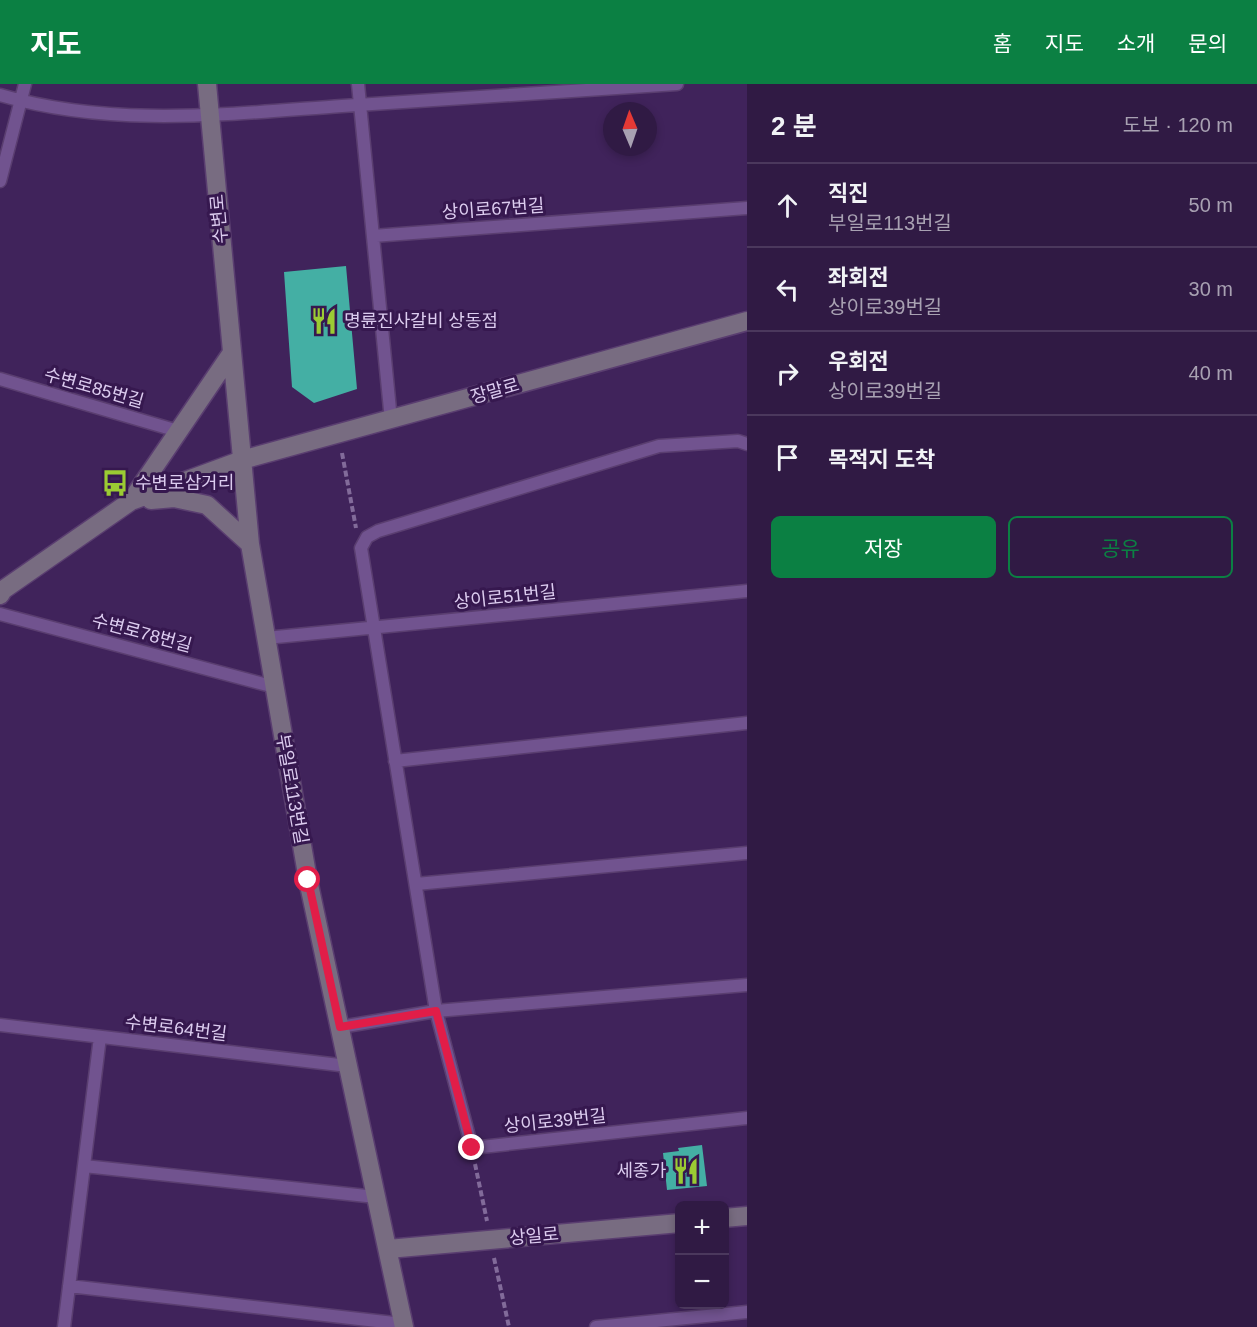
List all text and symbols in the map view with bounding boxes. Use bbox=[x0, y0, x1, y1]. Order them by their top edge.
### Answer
text: 지도 bbox=[30, 29, 82, 60]
text: 홈 bbox=[993, 32, 1012, 55]
text: 지도 bbox=[1045, 32, 1084, 55]
text: 소개 bbox=[1117, 32, 1155, 55]
text: 문의 bbox=[1188, 32, 1227, 55]
north arrow bbox=[603, 102, 657, 156]
text: 2 분 bbox=[771, 111, 817, 141]
text: 도보 · 120 m bbox=[1123, 114, 1233, 136]
text: 직진 bbox=[828, 181, 868, 206]
icon: ahead bbox=[771, 189, 804, 222]
street label: 수변로 bbox=[207, 193, 231, 245]
text: 50 m bbox=[1189, 194, 1233, 216]
street label: 상이로67번길 bbox=[441, 195, 545, 223]
text: 부일로113번길 bbox=[828, 212, 952, 234]
text: 좌회전 bbox=[828, 265, 889, 290]
icon: left bbox=[771, 273, 804, 306]
text: 30 m bbox=[1189, 278, 1233, 300]
text: 상이로39번길 bbox=[828, 296, 942, 318]
restaurant icon: 명륜진사갈비 상동점 bbox=[309, 306, 339, 336]
place label: 명륜진사갈비 상동점 bbox=[344, 311, 498, 331]
text: 우회전 bbox=[828, 349, 889, 374]
icon: right bbox=[771, 357, 804, 390]
text: 40 m bbox=[1189, 362, 1233, 384]
street label: 수변로85번길 bbox=[42, 364, 146, 412]
street label: 장말로 bbox=[468, 375, 522, 407]
text: 상이로39번길 bbox=[828, 380, 942, 402]
icon: arrive bbox=[771, 441, 804, 474]
text: 목적지 도착 bbox=[828, 447, 935, 472]
bus stop icon: 수변로삼거리 bbox=[100, 468, 130, 498]
place label: 수변로삼거리 bbox=[135, 473, 234, 493]
button: 저장 bbox=[771, 516, 996, 578]
button: 공유 bbox=[1008, 516, 1233, 578]
street label: 상이로51번길 bbox=[453, 582, 557, 612]
street label: 수변로78번길 bbox=[90, 610, 194, 656]
street label: 부일로113번길 bbox=[272, 732, 312, 846]
route start bbox=[294, 866, 320, 892]
street label: 수변로64번길 bbox=[124, 1012, 228, 1044]
street label: 상이로39번길 bbox=[503, 1106, 607, 1136]
route end bbox=[458, 1134, 484, 1160]
restaurant icon: 세종가 bbox=[671, 1156, 701, 1186]
place label: 세종가 bbox=[616, 1161, 666, 1181]
map controls bbox=[675, 1201, 729, 1309]
button: + bbox=[675, 1201, 729, 1255]
street label: 상일로 bbox=[508, 1224, 560, 1248]
button: − bbox=[675, 1255, 729, 1309]

